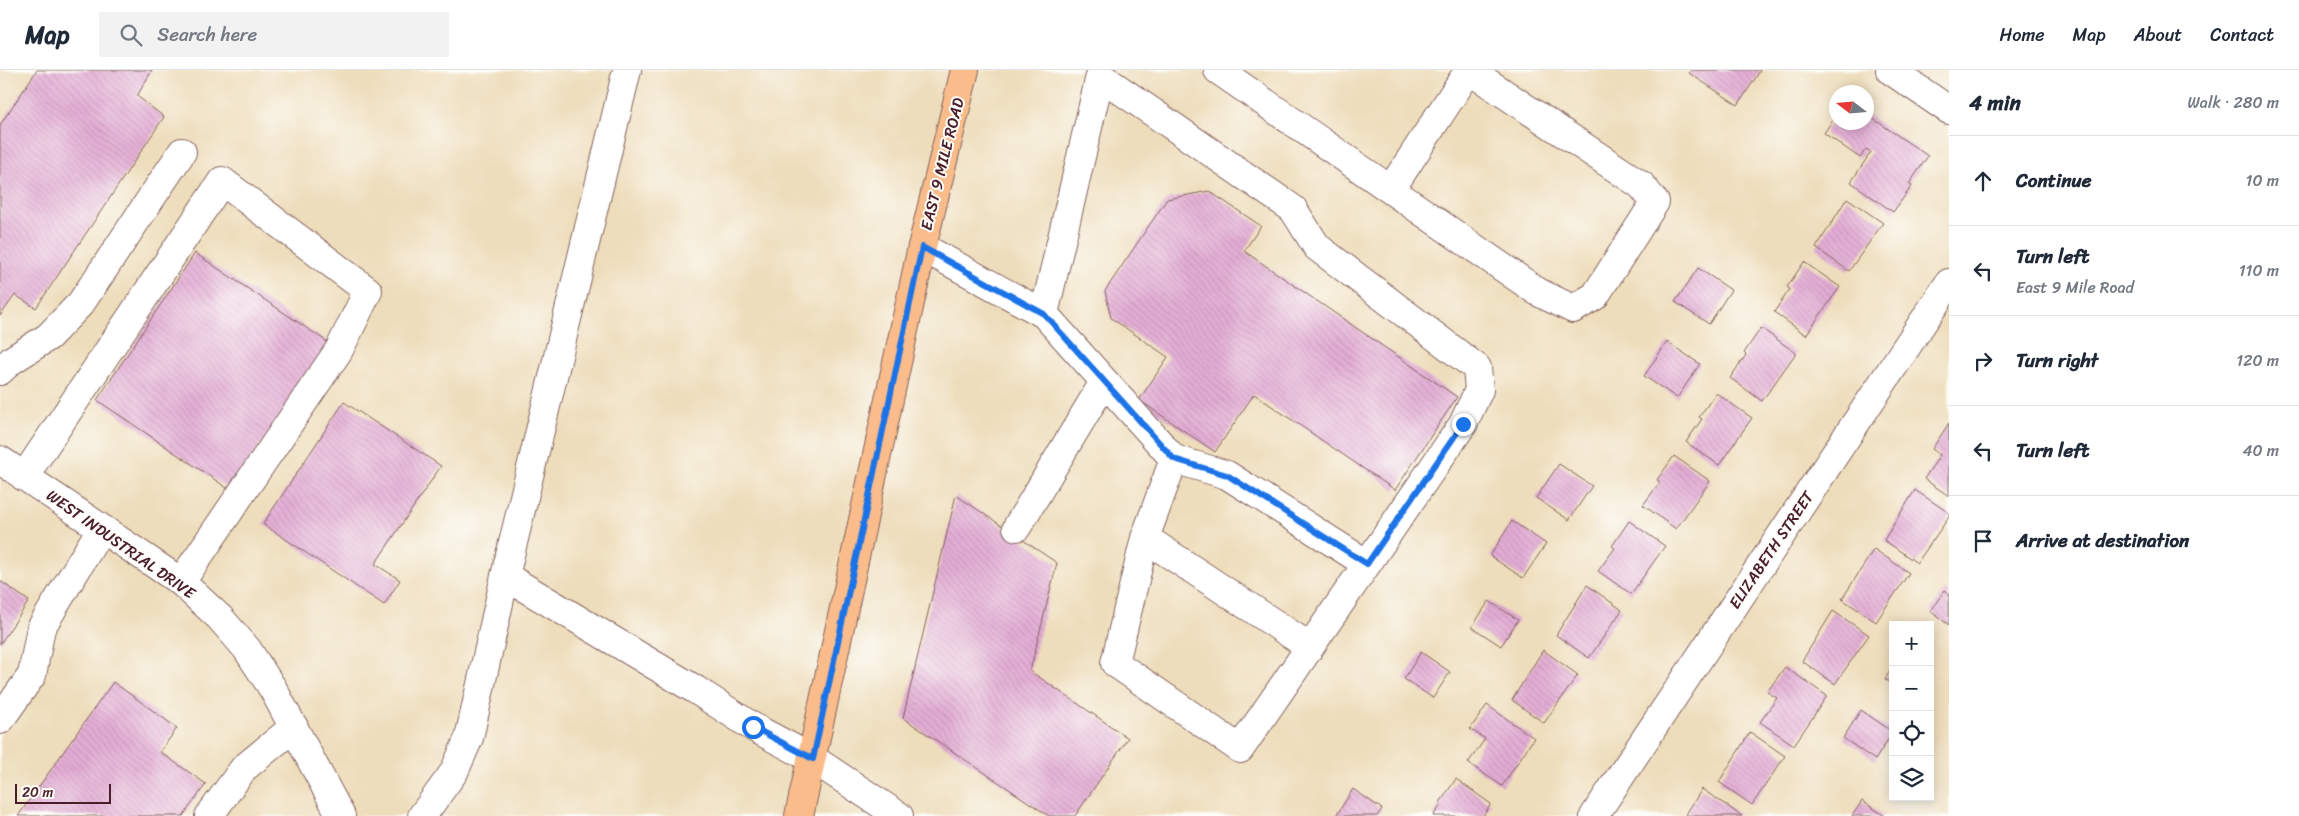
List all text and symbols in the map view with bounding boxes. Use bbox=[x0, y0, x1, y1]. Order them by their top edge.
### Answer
search box bbox=[99, 12, 449, 57]
text: Map bbox=[25, 14, 69, 56]
text: Search here bbox=[157, 18, 257, 51]
text: Home bbox=[2000, 19, 2045, 51]
text: Map bbox=[2073, 19, 2106, 51]
text: About bbox=[2134, 19, 2182, 51]
text: Contact bbox=[2210, 19, 2274, 51]
icon: search bbox=[117, 21, 145, 49]
text: 4 min bbox=[1969, 84, 2021, 122]
north arrow bbox=[1829, 85, 1874, 130]
text: Walk · 280 m bbox=[2188, 88, 2279, 117]
street label: EAST 9 MILE ROAD bbox=[912, 94, 973, 233]
text: Continue bbox=[2016, 164, 2092, 197]
text: 10 m bbox=[2246, 166, 2279, 195]
icon: ahead bbox=[1969, 167, 1997, 195]
text: Turn left bbox=[2016, 240, 2089, 273]
text: 110 m bbox=[2239, 256, 2279, 285]
icon: left bbox=[1969, 257, 1997, 285]
text: East 9 Mile Road bbox=[2016, 273, 2134, 302]
text: Turn right bbox=[2016, 344, 2098, 377]
text: 120 m bbox=[2236, 346, 2279, 375]
icon: right bbox=[1969, 347, 1997, 375]
route end bbox=[1452, 413, 1475, 436]
text: Turn left bbox=[2016, 434, 2089, 467]
text: 40 m bbox=[2242, 436, 2279, 465]
icon: left bbox=[1969, 437, 1997, 465]
street label: WEST INDUSTRIAL DRIVE bbox=[40, 481, 203, 607]
street label: ELIZABETH STREET bbox=[1721, 484, 1822, 615]
text: Arrive at destination bbox=[2016, 524, 2189, 557]
icon: arrive bbox=[1969, 527, 1997, 555]
map controls bbox=[1889, 621, 1934, 801]
button: + bbox=[1889, 621, 1934, 666]
button: − bbox=[1889, 666, 1934, 711]
button: locate bbox=[1889, 711, 1934, 756]
route start bbox=[742, 716, 765, 739]
button: layers bbox=[1889, 756, 1934, 801]
text: 20 m bbox=[22, 780, 53, 805]
scale bar bbox=[15, 781, 111, 804]

